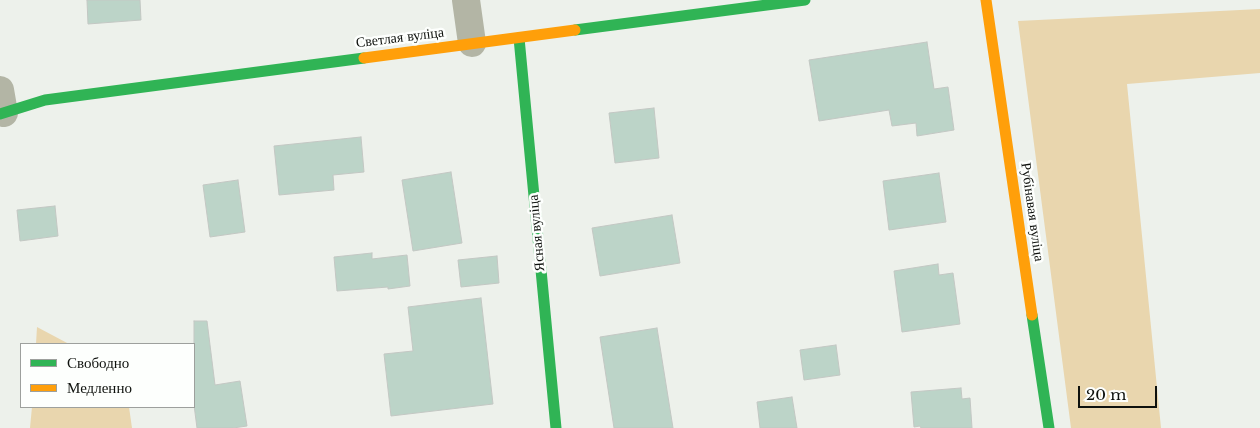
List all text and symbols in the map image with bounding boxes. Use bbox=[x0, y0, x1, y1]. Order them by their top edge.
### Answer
street label: Светлая вуліца bbox=[355, 24, 445, 52]
street label: Рубінавая вуліца bbox=[1017, 162, 1047, 262]
street label: Ясная вуліца bbox=[525, 194, 549, 272]
legend bbox=[20, 343, 195, 408]
text: Свободно bbox=[67, 353, 129, 372]
scale bar bbox=[1080, 376, 1159, 408]
text: Медленно bbox=[67, 378, 132, 397]
text: 20 m bbox=[1086, 385, 1126, 404]

